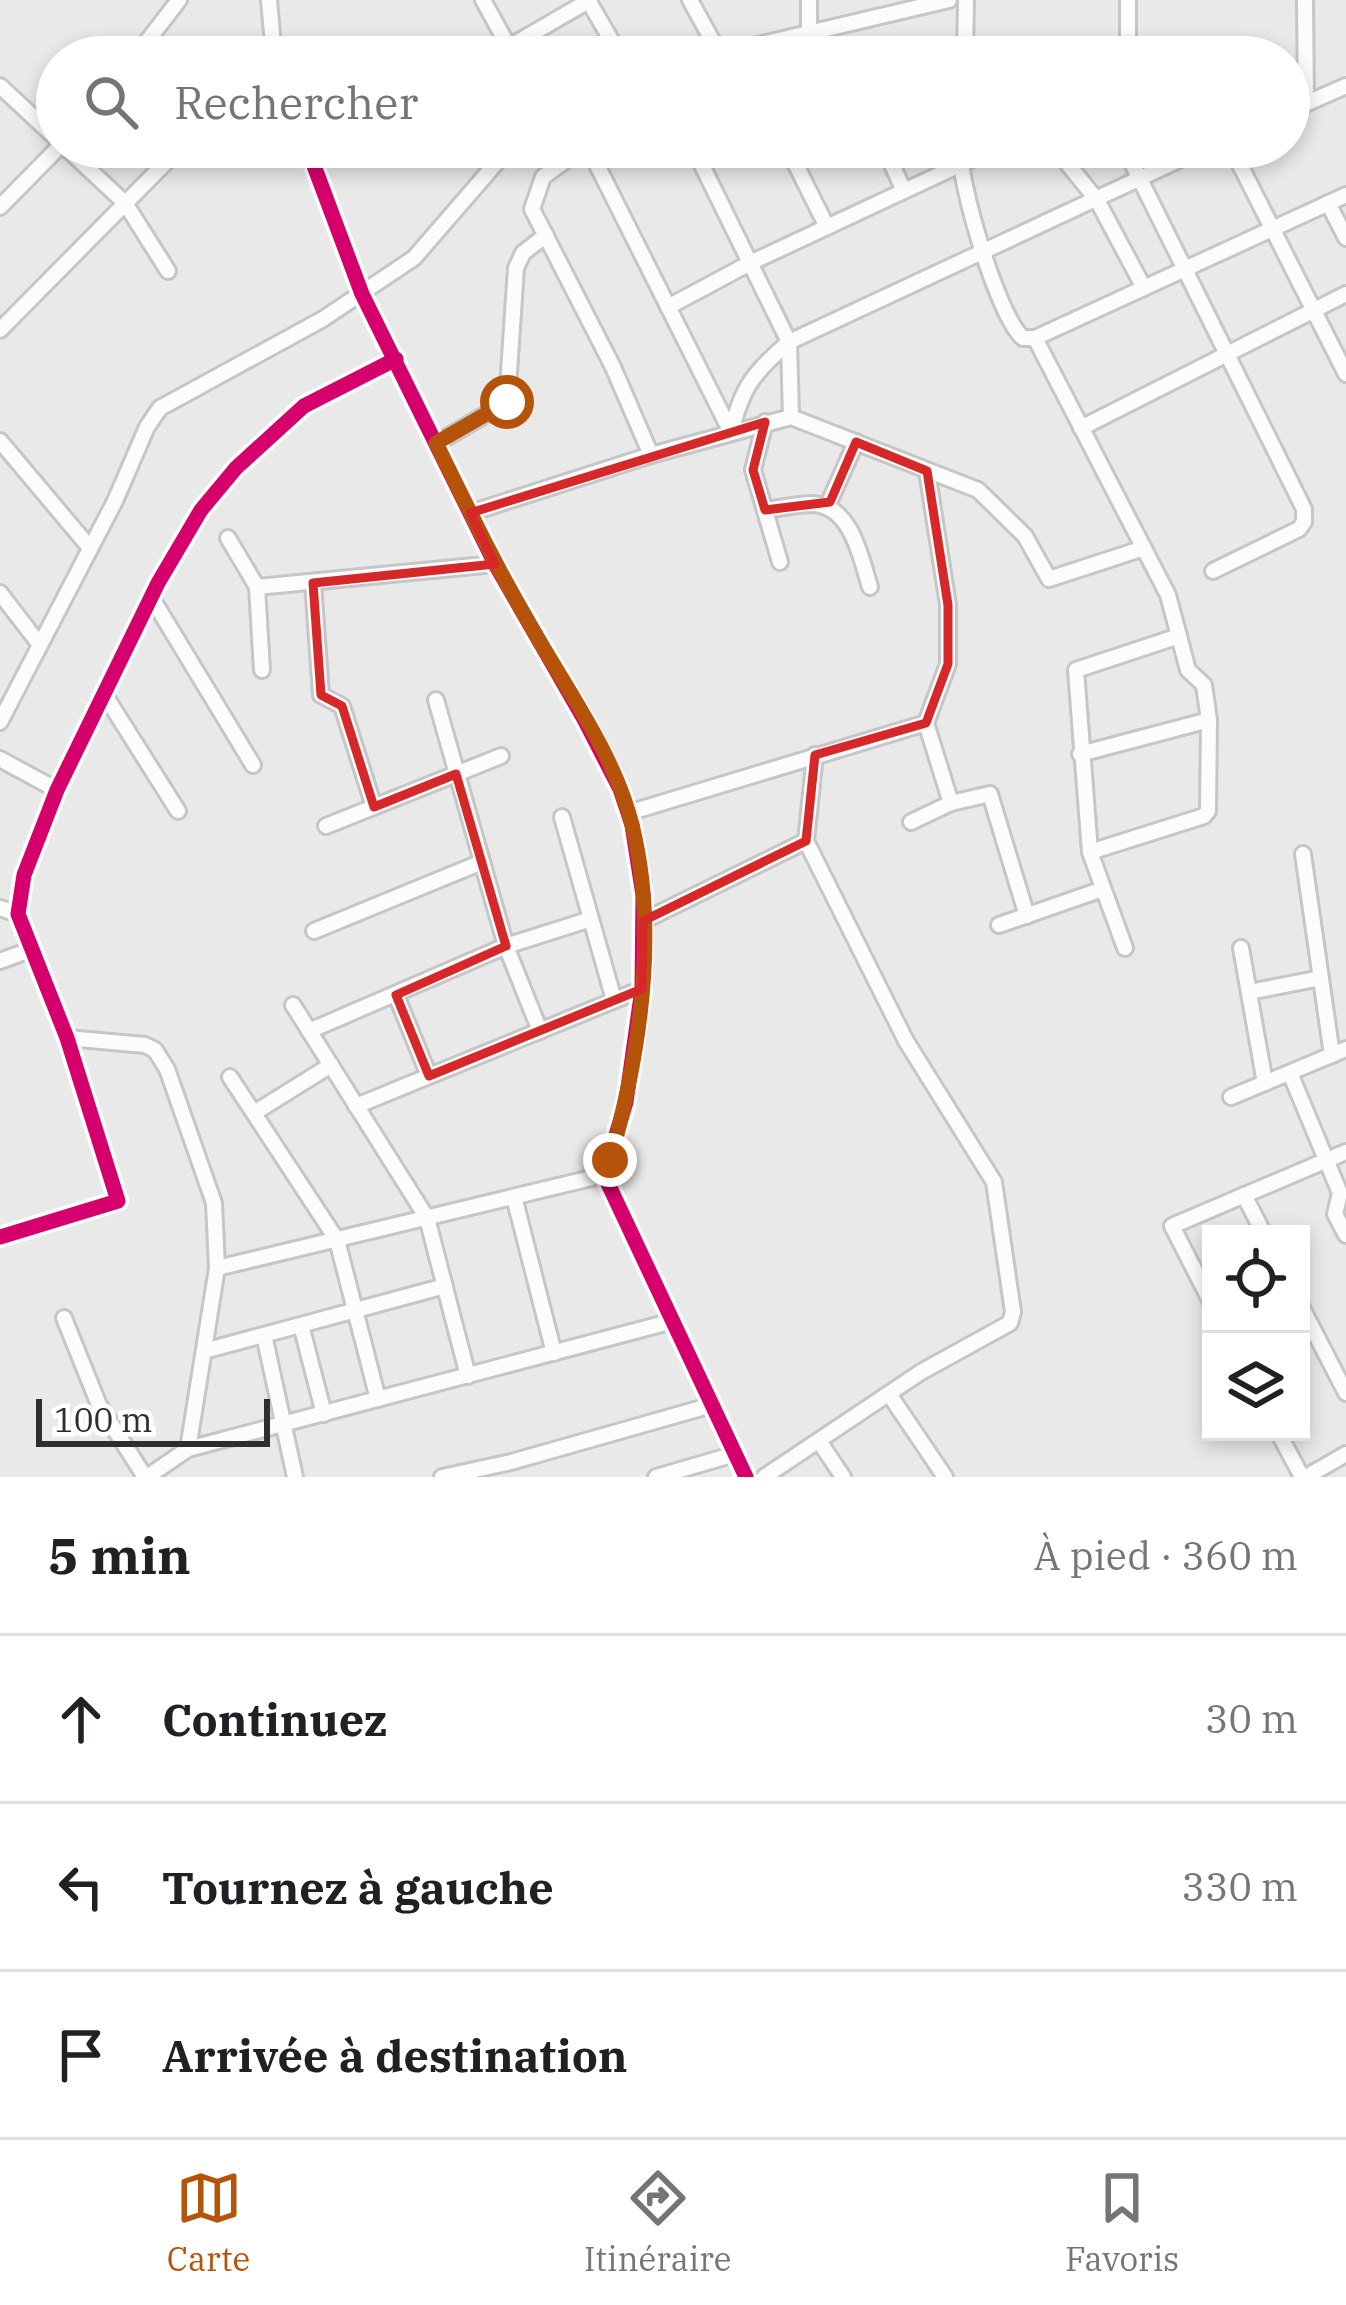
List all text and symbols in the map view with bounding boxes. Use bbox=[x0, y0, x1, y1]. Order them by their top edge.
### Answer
search box bbox=[36, 36, 1310, 168]
icon: search bbox=[78, 69, 144, 135]
text: Rechercher bbox=[174, 73, 418, 131]
route start bbox=[480, 375, 534, 429]
route end bbox=[583, 1133, 637, 1187]
map controls bbox=[1202, 1225, 1310, 1441]
button: locate bbox=[1202, 1225, 1310, 1333]
button: layers bbox=[1202, 1333, 1310, 1441]
scale bar bbox=[36, 1393, 270, 1446]
text: 100 m bbox=[54, 1398, 153, 1441]
text: 5 min bbox=[48, 1522, 191, 1588]
text: À pied · 360 m bbox=[1034, 1530, 1298, 1581]
icon: ahead bbox=[48, 1686, 114, 1752]
text: Continuez bbox=[162, 1690, 387, 1748]
text: 30 m bbox=[1205, 1693, 1298, 1744]
icon: left bbox=[48, 1854, 114, 1920]
text: Tournez à gauche bbox=[162, 1858, 554, 1916]
text: 330 m bbox=[1182, 1861, 1298, 1912]
icon: arrive bbox=[48, 2022, 114, 2088]
text: Arrivée à destination bbox=[162, 2026, 628, 2084]
tab: Carte bbox=[167, 2165, 250, 2280]
tab: Itinéraire bbox=[584, 2165, 732, 2280]
tab: Favoris bbox=[1065, 2165, 1179, 2280]

